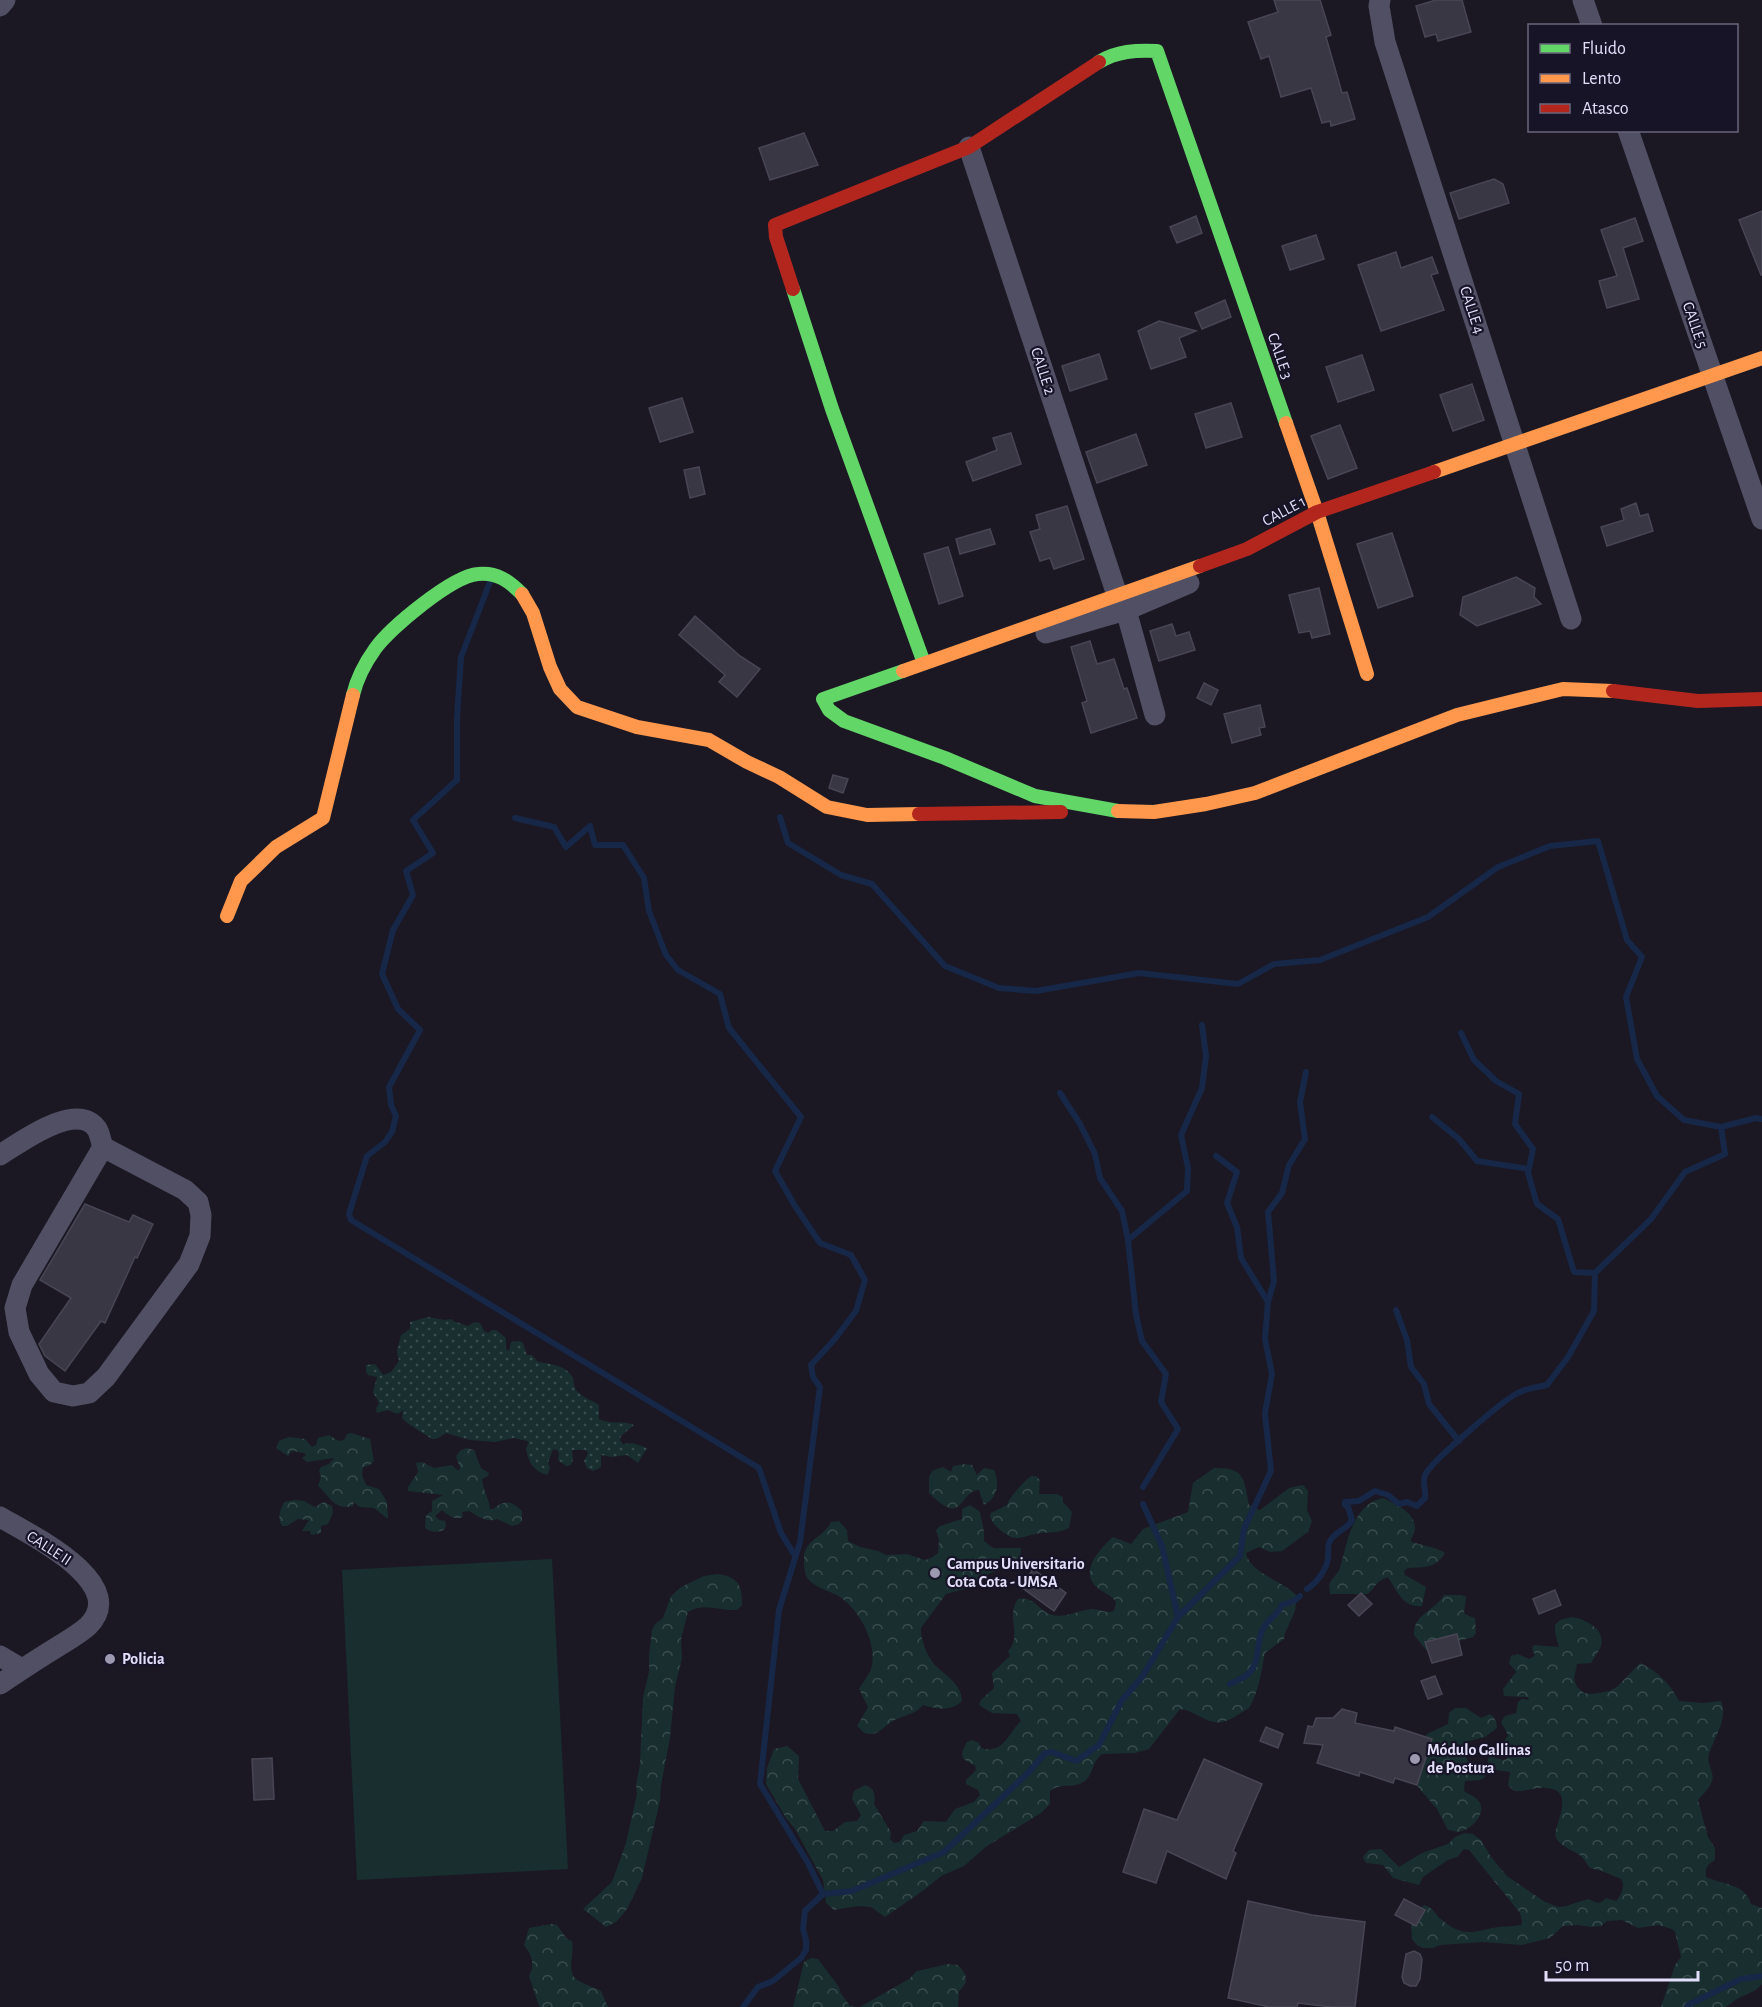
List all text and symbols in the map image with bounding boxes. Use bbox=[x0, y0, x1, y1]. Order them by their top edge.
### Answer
legend bbox=[1528, 24, 1738, 132]
text: Fluido bbox=[1582, 40, 1626, 58]
text: Lento bbox=[1582, 70, 1621, 88]
text: Atasco bbox=[1582, 100, 1629, 118]
street label: CALLE 4 bbox=[1457, 284, 1487, 336]
street label: CALLE 5 bbox=[1680, 300, 1710, 350]
street label: CALLE 3 bbox=[1265, 331, 1295, 381]
street label: CALLE 2 bbox=[1028, 345, 1058, 397]
street label: CALLE 1 bbox=[1260, 493, 1308, 529]
street label: CALLE II bbox=[24, 1528, 74, 1568]
place label: Campus Universitario Cota Cota - UMSA bbox=[947, 1556, 1085, 1590]
marker: Campus Universitario Cota Cota - UMSA bbox=[928, 1566, 942, 1580]
place label: Policia bbox=[122, 1651, 165, 1667]
marker: Policia bbox=[103, 1652, 117, 1666]
place label: Módulo Gallinas de Postura bbox=[1427, 1742, 1531, 1776]
marker: Módulo Gallinas de Postura bbox=[1408, 1752, 1422, 1766]
scale bar bbox=[1546, 1944, 1698, 1982]
text: 50 m bbox=[1555, 1957, 1589, 1975]

